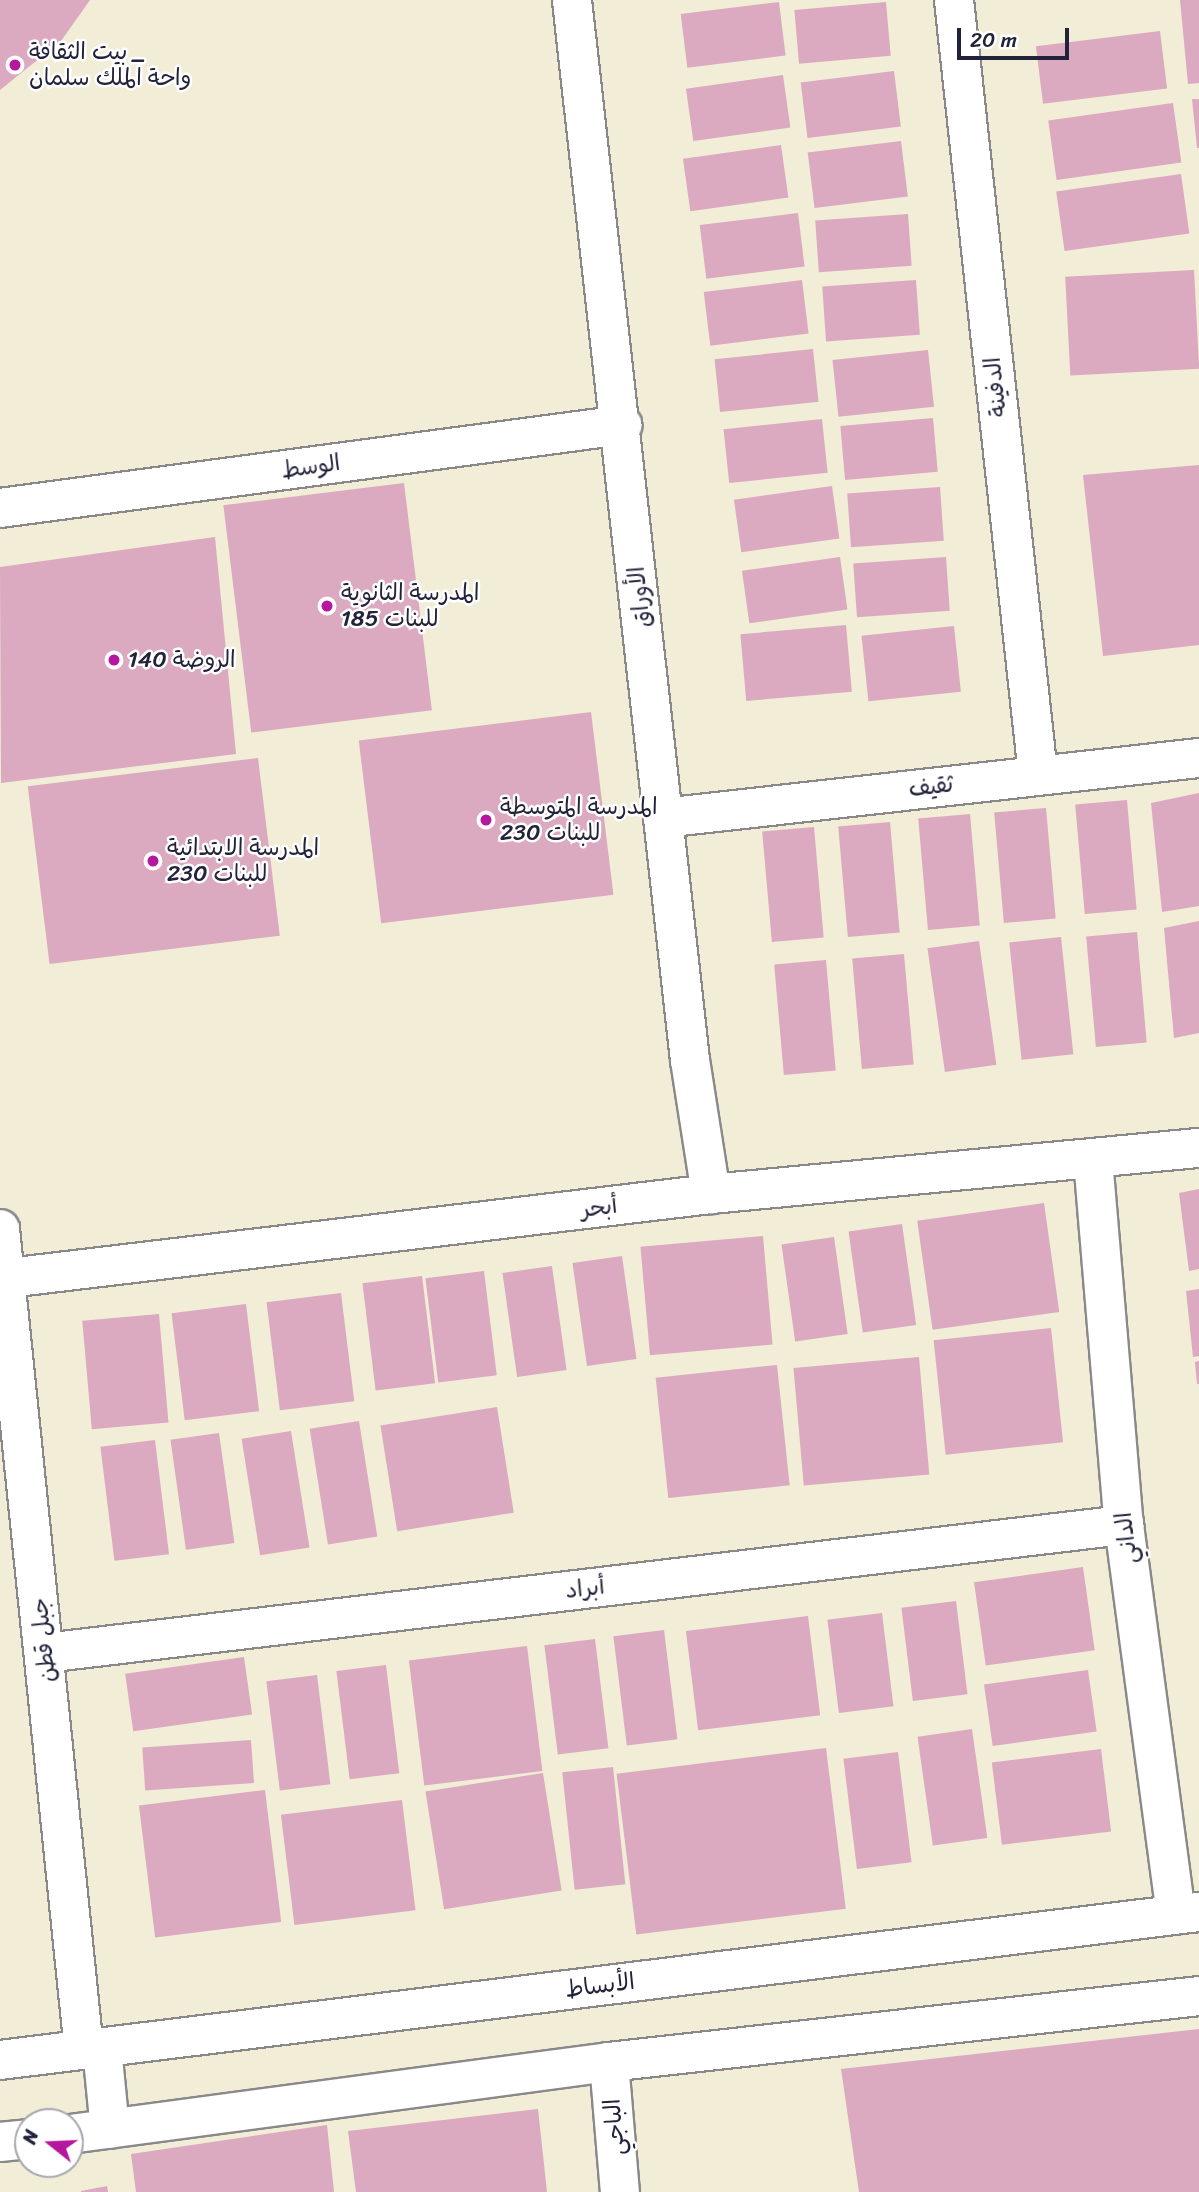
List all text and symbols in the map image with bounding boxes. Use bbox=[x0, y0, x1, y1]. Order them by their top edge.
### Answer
scale bar bbox=[961, 14, 1073, 58]
text: 20 m bbox=[970, 21, 1017, 59]
place label: بيت الثقافة _ واحة الملك سلمان bbox=[29, 38, 191, 92]
marker: بيت الثقافة _ واحة الملك سلمان bbox=[7, 57, 23, 73]
street label: الدفينة bbox=[979, 356, 1013, 418]
street label: الوسط bbox=[280, 449, 342, 485]
street label: الأوراق bbox=[623, 565, 657, 629]
place label: المدرسة الثانوية 185 للبنات bbox=[341, 579, 480, 633]
marker: المدرسة الثانوية 185 للبنات bbox=[319, 598, 335, 614]
place label: الروضة 140 bbox=[128, 646, 236, 674]
marker: الروضة 140 bbox=[106, 652, 122, 668]
street label: ثقيف bbox=[907, 771, 955, 803]
place label: المدرسة المتوسطة 230 للبنات bbox=[500, 793, 658, 847]
marker: المدرسة المتوسطة 230 للبنات bbox=[478, 812, 494, 828]
place label: المدرسة الابتدائية 230 للبنات bbox=[167, 834, 319, 888]
marker: المدرسة الابتدائية 230 للبنات bbox=[145, 853, 161, 869]
street label: أبحر bbox=[579, 1192, 619, 1224]
street label: الداني bbox=[1110, 1511, 1144, 1565]
street label: أبراد bbox=[564, 1573, 606, 1605]
street label: جبل قطن bbox=[26, 1596, 62, 1684]
street label: الأبساط bbox=[564, 1968, 636, 2004]
street label: الباجي bbox=[599, 2097, 631, 2157]
north arrow bbox=[14, 2108, 84, 2178]
text: N bbox=[13, 2126, 48, 2148]

